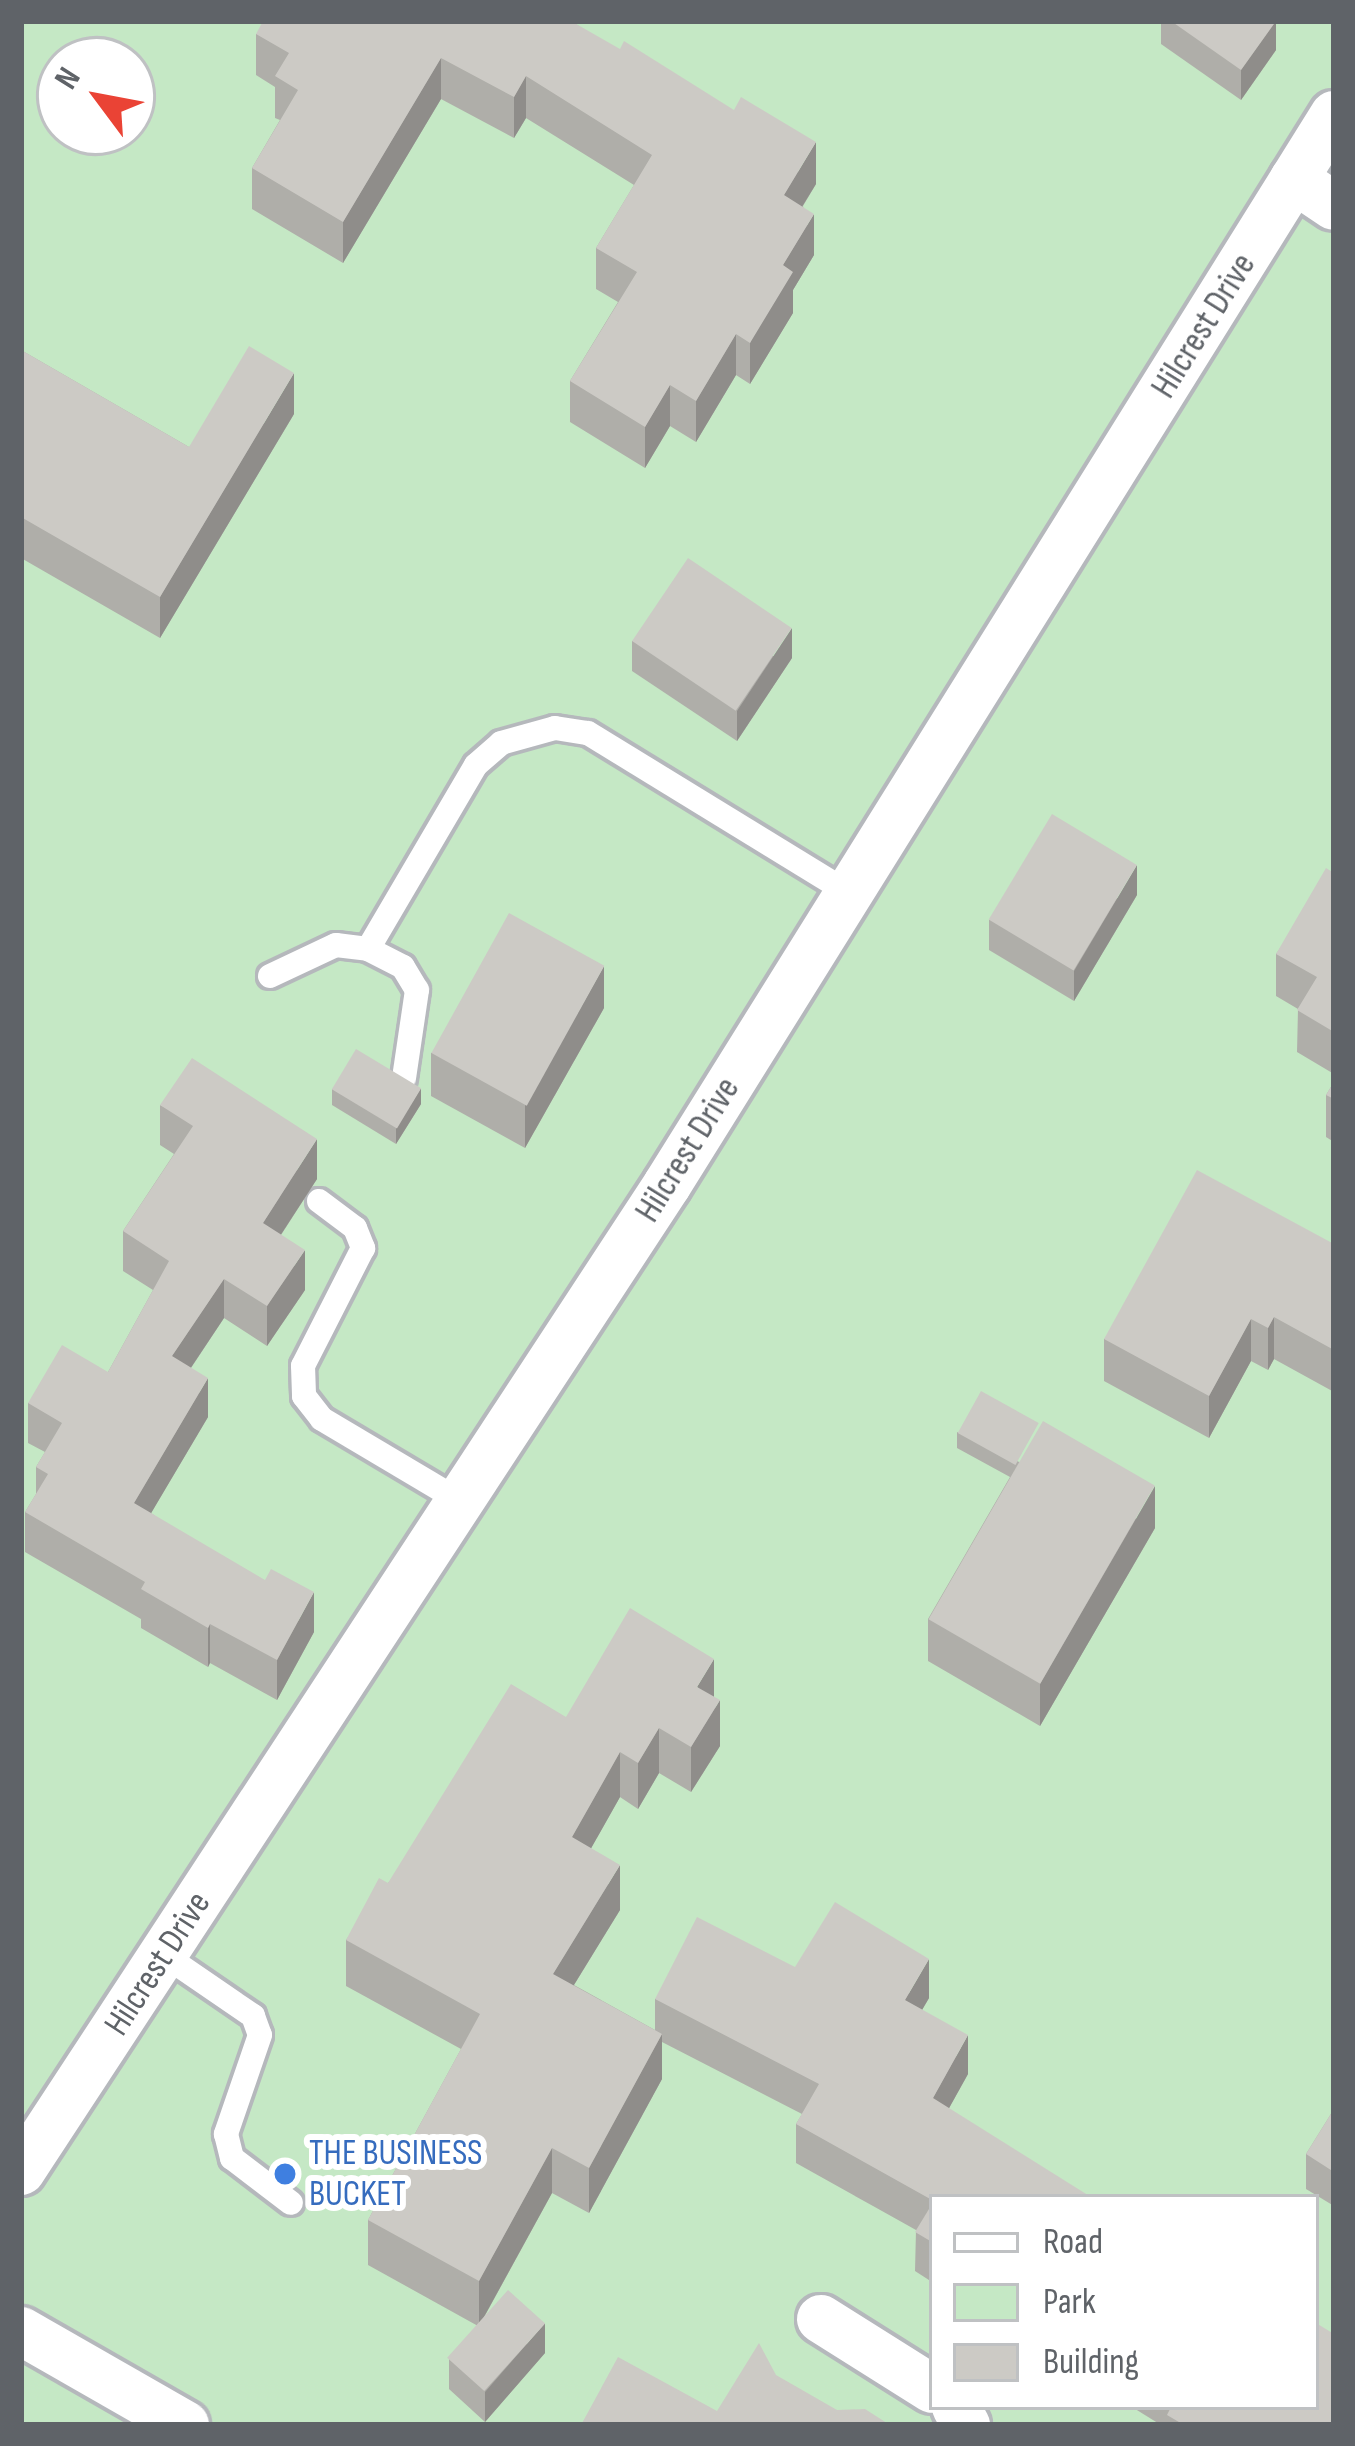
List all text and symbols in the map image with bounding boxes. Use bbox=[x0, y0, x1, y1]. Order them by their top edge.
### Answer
north arrow bbox=[36, 36, 156, 156]
text: N bbox=[46, 60, 90, 97]
street label: Hilcrest Drive bbox=[1143, 246, 1265, 406]
street label: Hilcrest Drive bbox=[627, 1070, 749, 1230]
street label: Hilcrest Drive bbox=[96, 1884, 220, 2044]
place label: THE BUSINESS BUCKET bbox=[309, 2131, 482, 2216]
marker: THE BUSINESS BUCKET bbox=[272, 2161, 298, 2187]
legend bbox=[929, 2194, 1319, 2410]
text: Road bbox=[1043, 2221, 1103, 2264]
text: Park bbox=[1043, 2281, 1096, 2324]
text: Building bbox=[1043, 2341, 1139, 2384]

